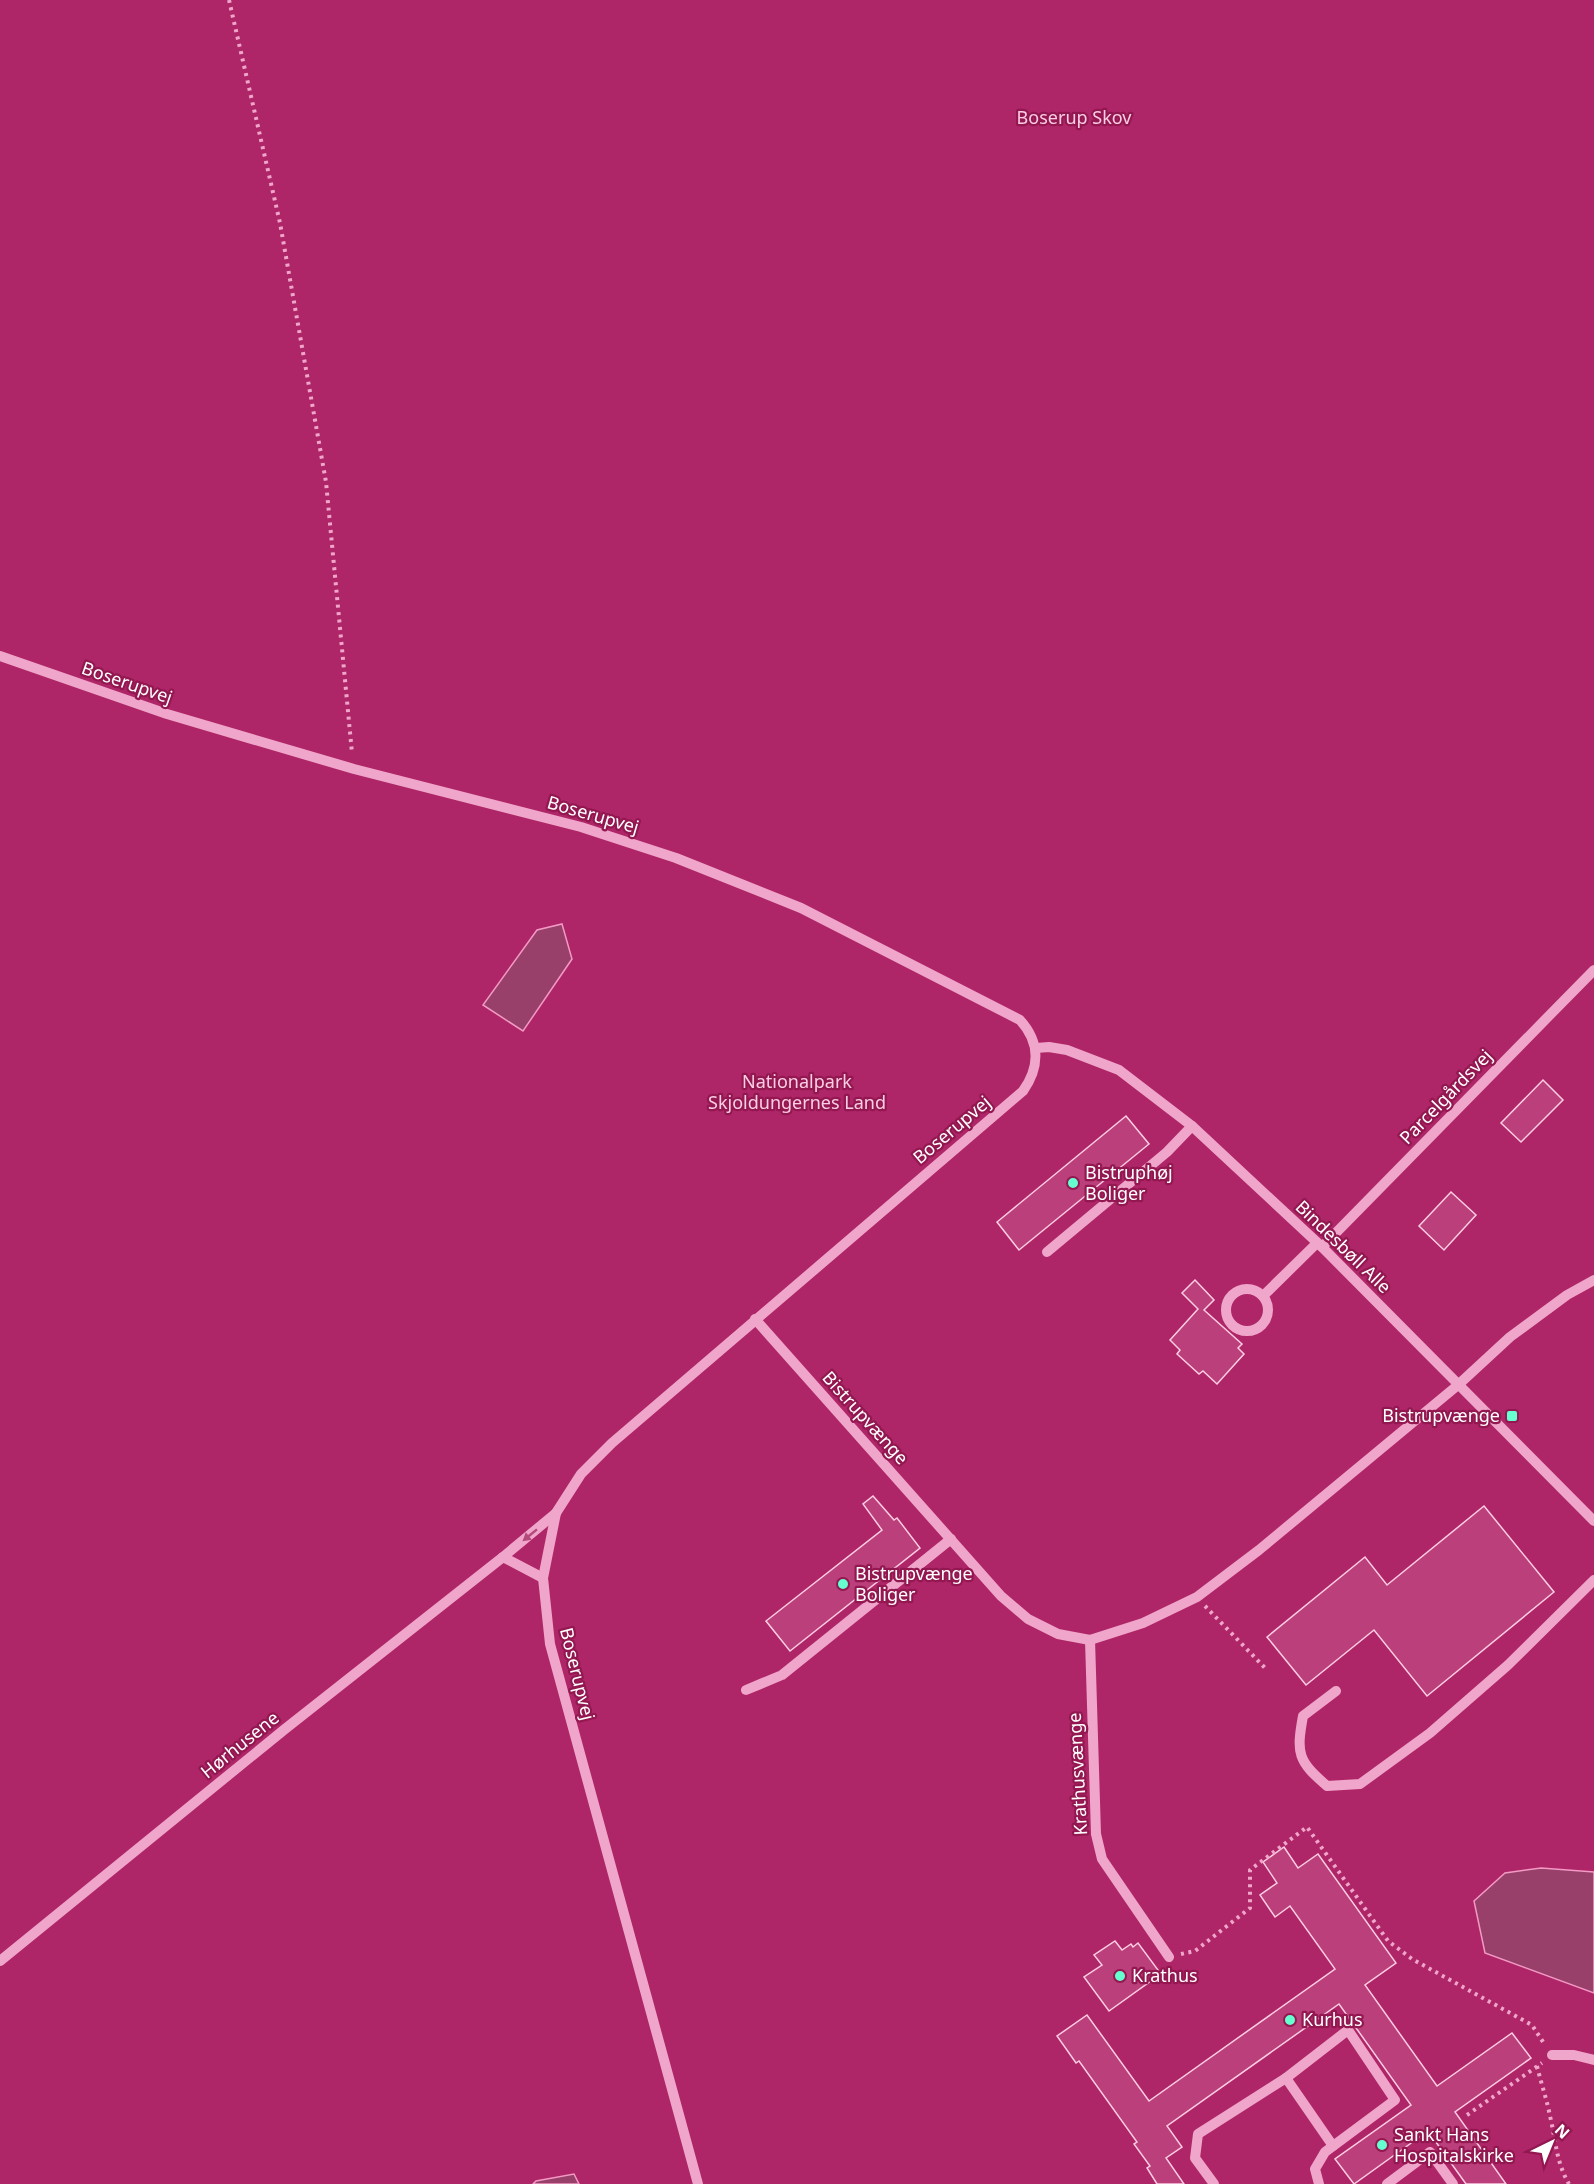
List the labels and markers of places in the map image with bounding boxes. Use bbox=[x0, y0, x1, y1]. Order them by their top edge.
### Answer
place label: Bistruphøj Boliger bbox=[1085, 1160, 1173, 1205]
marker: Bistruphøj Boliger bbox=[1066, 1176, 1080, 1190]
place label: Bistrupvænge bbox=[1382, 1403, 1500, 1427]
marker: Bistrupvænge bbox=[1505, 1409, 1519, 1423]
place label: Bistrupvænge Boliger bbox=[855, 1561, 973, 1606]
marker: Bistrupvænge Boliger bbox=[836, 1577, 850, 1591]
place label: Krathus bbox=[1132, 1963, 1198, 1987]
marker: Krathus bbox=[1113, 1969, 1127, 1983]
place label: Kurhus bbox=[1302, 2007, 1363, 2031]
marker: Kurhus bbox=[1283, 2013, 1297, 2027]
place label: Sankt Hans Hospitalskirke bbox=[1394, 2122, 1514, 2167]
marker: Sankt Hans Hospitalskirke bbox=[1375, 2138, 1389, 2152]

